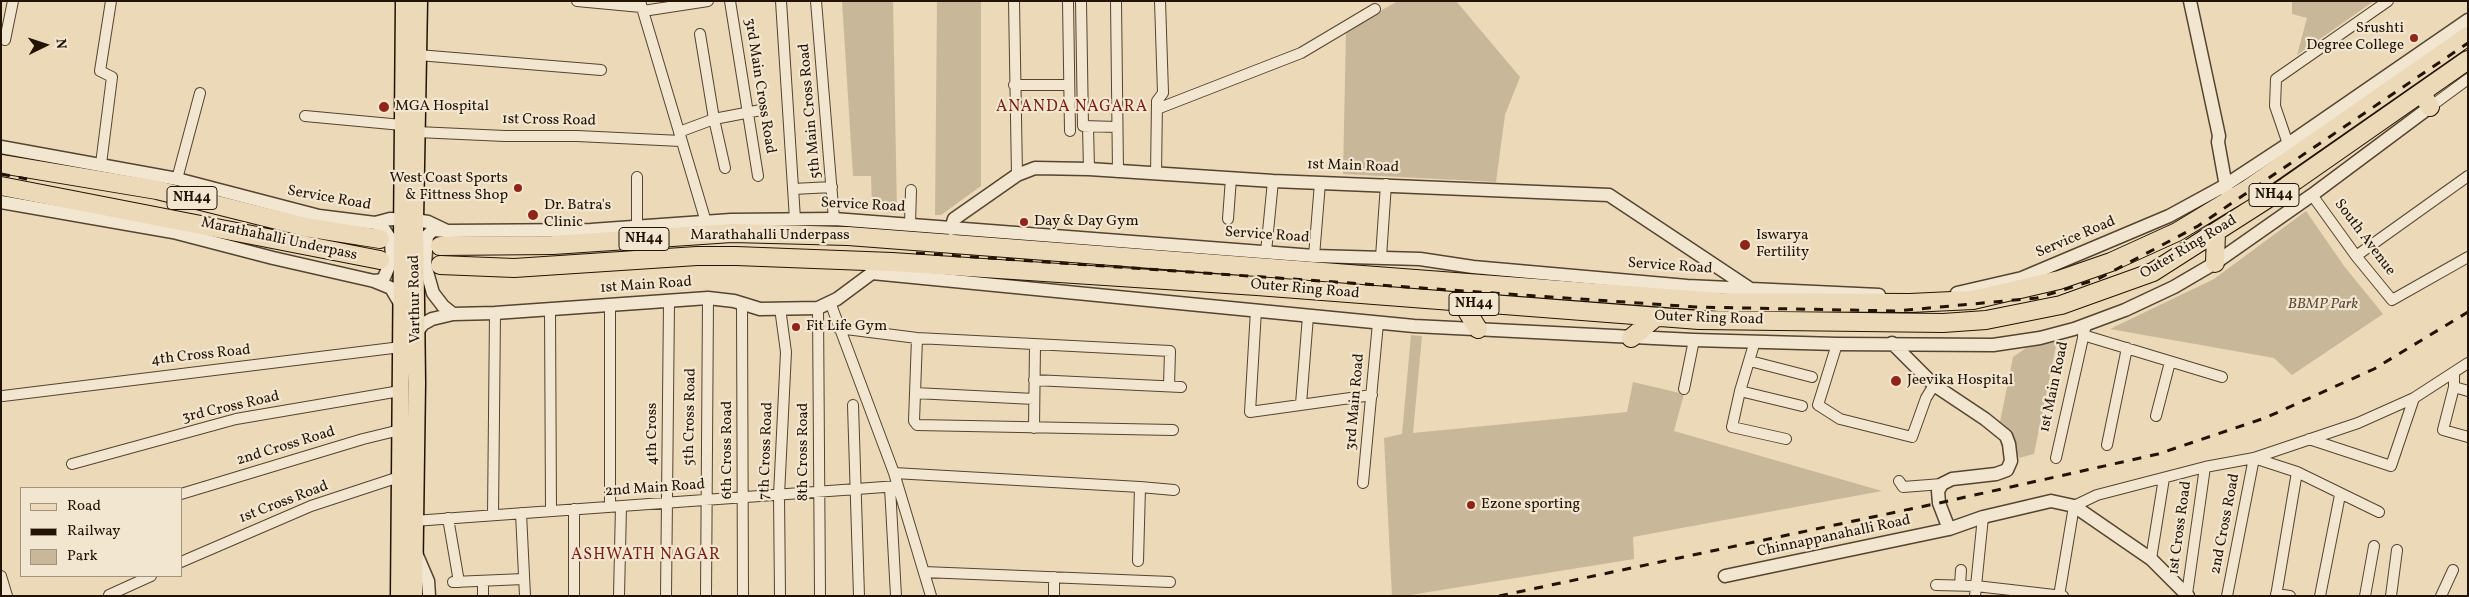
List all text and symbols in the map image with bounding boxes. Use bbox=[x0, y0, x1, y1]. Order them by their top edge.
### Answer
street label: 3rd Main Cross Road bbox=[739, 17, 779, 155]
north arrow bbox=[20, 20, 70, 70]
place label: Srushti Degree College bbox=[2306, 20, 2404, 55]
marker: Srushti Degree College bbox=[2408, 32, 2420, 44]
text: N bbox=[51, 38, 70, 50]
street label: 5th Main Cross Road bbox=[796, 42, 826, 180]
place label: MGA Hospital bbox=[395, 98, 489, 116]
district label: ANANDA NAGARA bbox=[994, 98, 1150, 118]
marker: MGA Hospital bbox=[377, 100, 391, 114]
street label: 1st Cross Road bbox=[502, 111, 596, 131]
street label: 1st Main Road bbox=[1307, 156, 1399, 178]
place label: West Coast Sports & Fittness Shop bbox=[390, 170, 508, 205]
marker: West Coast Sports & Fittness Shop bbox=[512, 182, 524, 194]
street label: Service Road bbox=[286, 183, 372, 215]
road number: NH44 bbox=[2249, 184, 2299, 206]
road number: NH44 bbox=[167, 187, 217, 210]
street label: Service Road bbox=[820, 195, 906, 217]
street label: South Avenue bbox=[2329, 196, 2399, 280]
place label: Dr. Batra's Clinic bbox=[544, 197, 611, 232]
marker: Dr. Batra's Clinic bbox=[526, 208, 540, 222]
street label: Outer Ring Road bbox=[2138, 212, 2240, 284]
place label: Day & Day Gym bbox=[1034, 213, 1139, 231]
street label: Service Road bbox=[2033, 213, 2119, 263]
street label: Marathahalli Underpass bbox=[199, 215, 359, 265]
marker: Day & Day Gym bbox=[1018, 216, 1030, 228]
street label: Service Road bbox=[1224, 224, 1310, 248]
street label: Marathahalli Underpass bbox=[690, 227, 850, 245]
place label: Iswarya Fertility bbox=[1756, 227, 1809, 262]
road number: NH44 bbox=[619, 228, 669, 250]
marker: Iswarya Fertility bbox=[1738, 238, 1752, 252]
street label: Varthur Road bbox=[406, 255, 426, 343]
street label: Service Road bbox=[1627, 255, 1713, 279]
street label: 1st Main Road bbox=[599, 274, 693, 298]
street label: Outer Ring Road bbox=[1250, 276, 1360, 304]
road number: NH44 bbox=[1449, 292, 1499, 316]
park label: BBMP Park bbox=[2288, 296, 2358, 314]
street label: Outer Ring Road bbox=[1654, 308, 1764, 330]
place label: Fit Life Gym bbox=[806, 318, 887, 336]
marker: Fit Life Gym bbox=[790, 321, 802, 333]
street label: 1st Main Road bbox=[2037, 340, 2073, 434]
street label: 4th Cross Road bbox=[150, 342, 252, 370]
street label: 3rd Main Road bbox=[1343, 353, 1369, 451]
street label: 5th Cross Road bbox=[681, 368, 701, 466]
place label: Jeevika Hospital bbox=[1907, 372, 2013, 390]
marker: Jeevika Hospital bbox=[1889, 374, 1903, 388]
street label: 3rd Cross Road bbox=[181, 388, 281, 428]
street label: 6th Cross Road bbox=[719, 401, 737, 499]
street label: 4th Cross bbox=[644, 402, 662, 466]
street label: 7th Cross Road bbox=[756, 402, 778, 500]
street label: 8th Cross Road bbox=[795, 403, 813, 501]
street label: 2nd Cross Road bbox=[234, 423, 338, 471]
street label: 2nd Cross Road bbox=[2207, 472, 2245, 576]
street label: 2nd Main Road bbox=[604, 477, 706, 501]
street label: 1st Cross Road bbox=[237, 478, 331, 528]
street label: 1st Cross Road bbox=[2166, 480, 2196, 576]
legend bbox=[20, 487, 182, 577]
text: Road bbox=[67, 496, 101, 517]
place label: Ezone sporting bbox=[1481, 496, 1580, 514]
marker: Ezone sporting bbox=[1465, 499, 1477, 511]
street label: Chinnappanahalli Road bbox=[1756, 512, 1912, 562]
text: Railway bbox=[67, 521, 120, 542]
text: Park bbox=[67, 546, 98, 567]
district label: ASHWATH NAGAR bbox=[569, 546, 723, 566]

